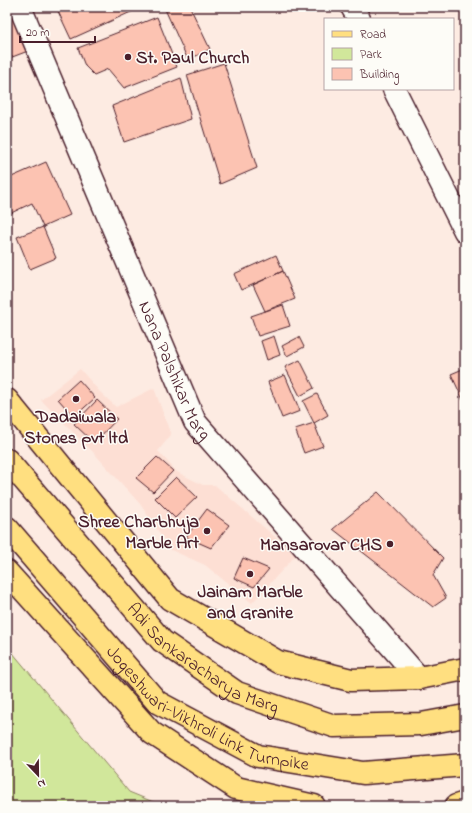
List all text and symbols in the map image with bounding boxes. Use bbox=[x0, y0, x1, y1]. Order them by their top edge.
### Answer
scale bar bbox=[20, 18, 95, 44]
legend bbox=[324, 18, 454, 90]
text: 20 m bbox=[26, 24, 49, 42]
text: Road bbox=[360, 26, 386, 44]
place label: St. Paul Church bbox=[136, 46, 250, 72]
text: Park bbox=[360, 46, 382, 64]
marker: St. Paul Church bbox=[123, 52, 133, 62]
text: Building bbox=[359, 66, 399, 85]
street label: Nana Palshikar Marg bbox=[130, 297, 216, 447]
marker: Dadaiwala Stones pvt ltd bbox=[71, 394, 81, 404]
place label: Dadaiwala Stones pvt ltd bbox=[24, 405, 129, 452]
place label: Shree Charbhuja Marble Art bbox=[78, 510, 200, 557]
marker: Shree Charbhuja Marble Art bbox=[202, 526, 212, 536]
place label: Mansarovar CHS bbox=[260, 533, 382, 559]
marker: Mansarovar CHS bbox=[385, 539, 395, 549]
marker: Jainam Marble and Granite bbox=[245, 569, 255, 579]
place label: Jainam Marble and Granite bbox=[197, 580, 303, 627]
street label: Adi Sankaracharya Marg bbox=[120, 598, 282, 722]
street label: Jogeshwari-Vikhroli Link Turnpike bbox=[99, 641, 312, 779]
north arrow bbox=[18, 755, 58, 795]
text: N bbox=[35, 775, 48, 792]

